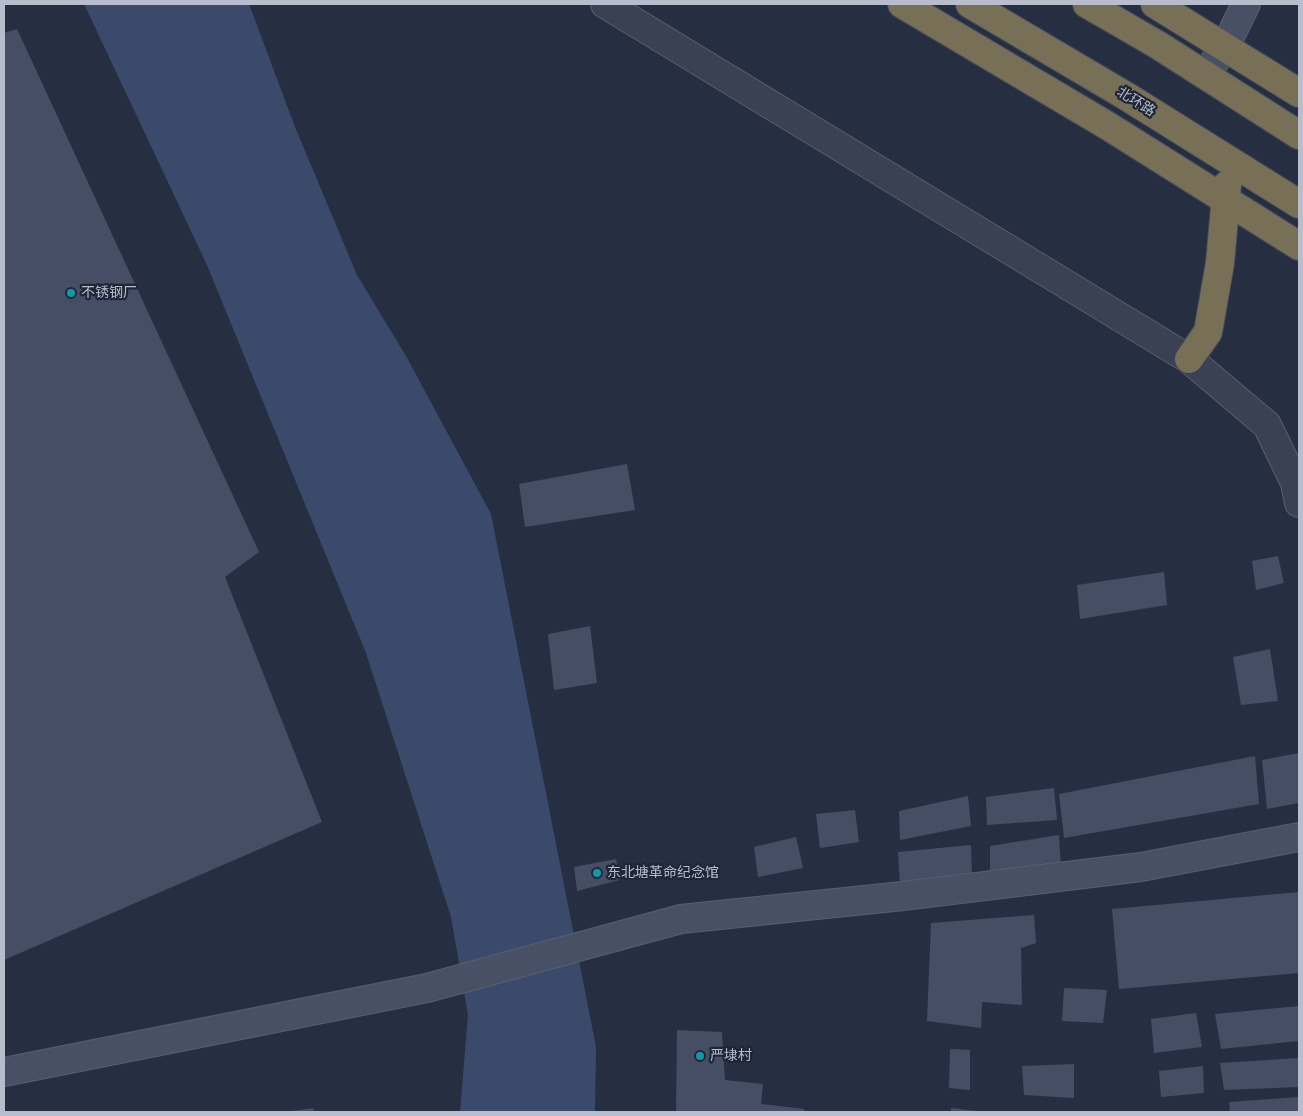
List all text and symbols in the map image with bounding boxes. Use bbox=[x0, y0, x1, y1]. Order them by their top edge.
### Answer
street label: 北环路 bbox=[1114, 84, 1158, 120]
place label: 不锈钢厂 bbox=[81, 285, 137, 301]
marker: 不锈钢厂 bbox=[65, 287, 77, 299]
place label: 东北塘革命纪念馆 bbox=[607, 865, 719, 881]
marker: 东北塘革命纪念馆 bbox=[591, 867, 603, 879]
place label: 严埭村 bbox=[710, 1048, 752, 1064]
marker: 严埭村 bbox=[694, 1050, 706, 1062]

